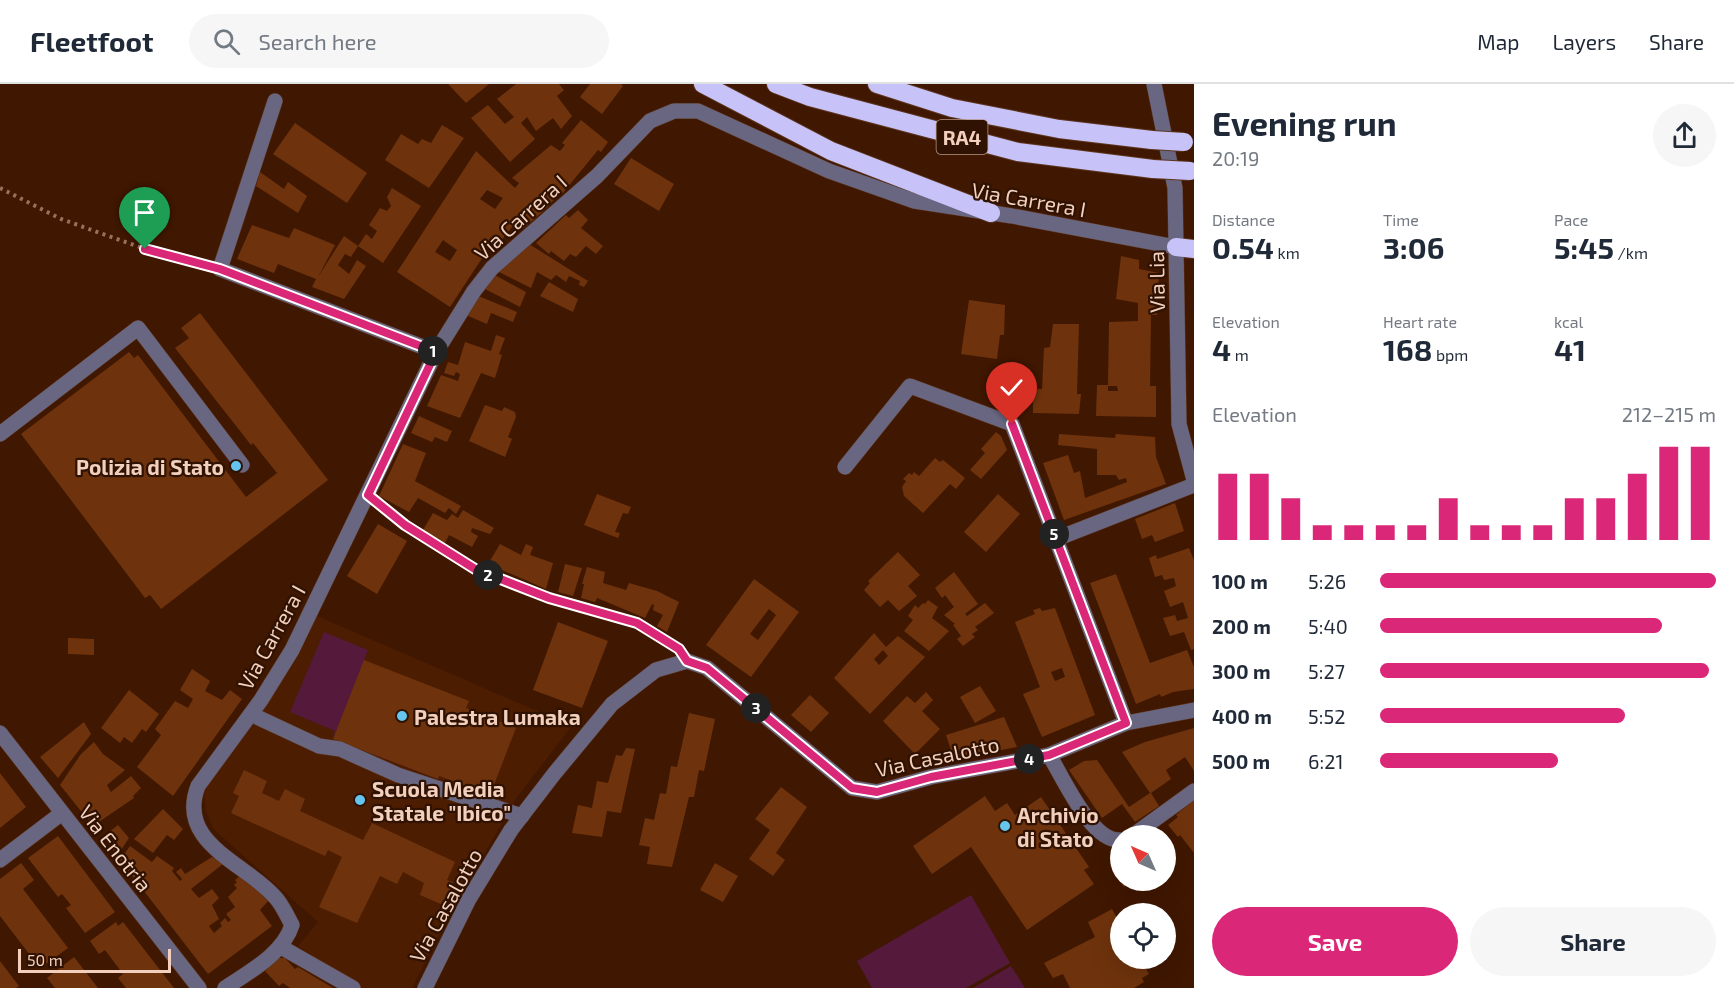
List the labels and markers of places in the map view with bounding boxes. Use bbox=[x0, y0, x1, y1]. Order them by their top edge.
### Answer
pin bbox=[119, 187, 170, 249]
pin: 1 bbox=[418, 336, 448, 366]
pin bbox=[986, 362, 1037, 424]
place label: Polizia di Stato bbox=[76, 454, 224, 479]
marker: Polizia di Stato bbox=[229, 459, 243, 473]
pin: 5 bbox=[1039, 519, 1069, 549]
pin: 2 bbox=[473, 560, 503, 590]
pin: 3 bbox=[741, 693, 771, 723]
place label: Palestra Lumaka bbox=[414, 704, 581, 729]
marker: Palestra Lumaka bbox=[395, 709, 409, 723]
pin: 4 bbox=[1014, 744, 1044, 774]
place label: Scuola Media Statale "Ibico" bbox=[372, 776, 511, 825]
marker: Scuola Media Statale "Ibico" bbox=[353, 793, 367, 807]
place label: Archivio di Stato bbox=[1017, 802, 1099, 851]
marker: Archivio di Stato bbox=[998, 819, 1012, 833]

